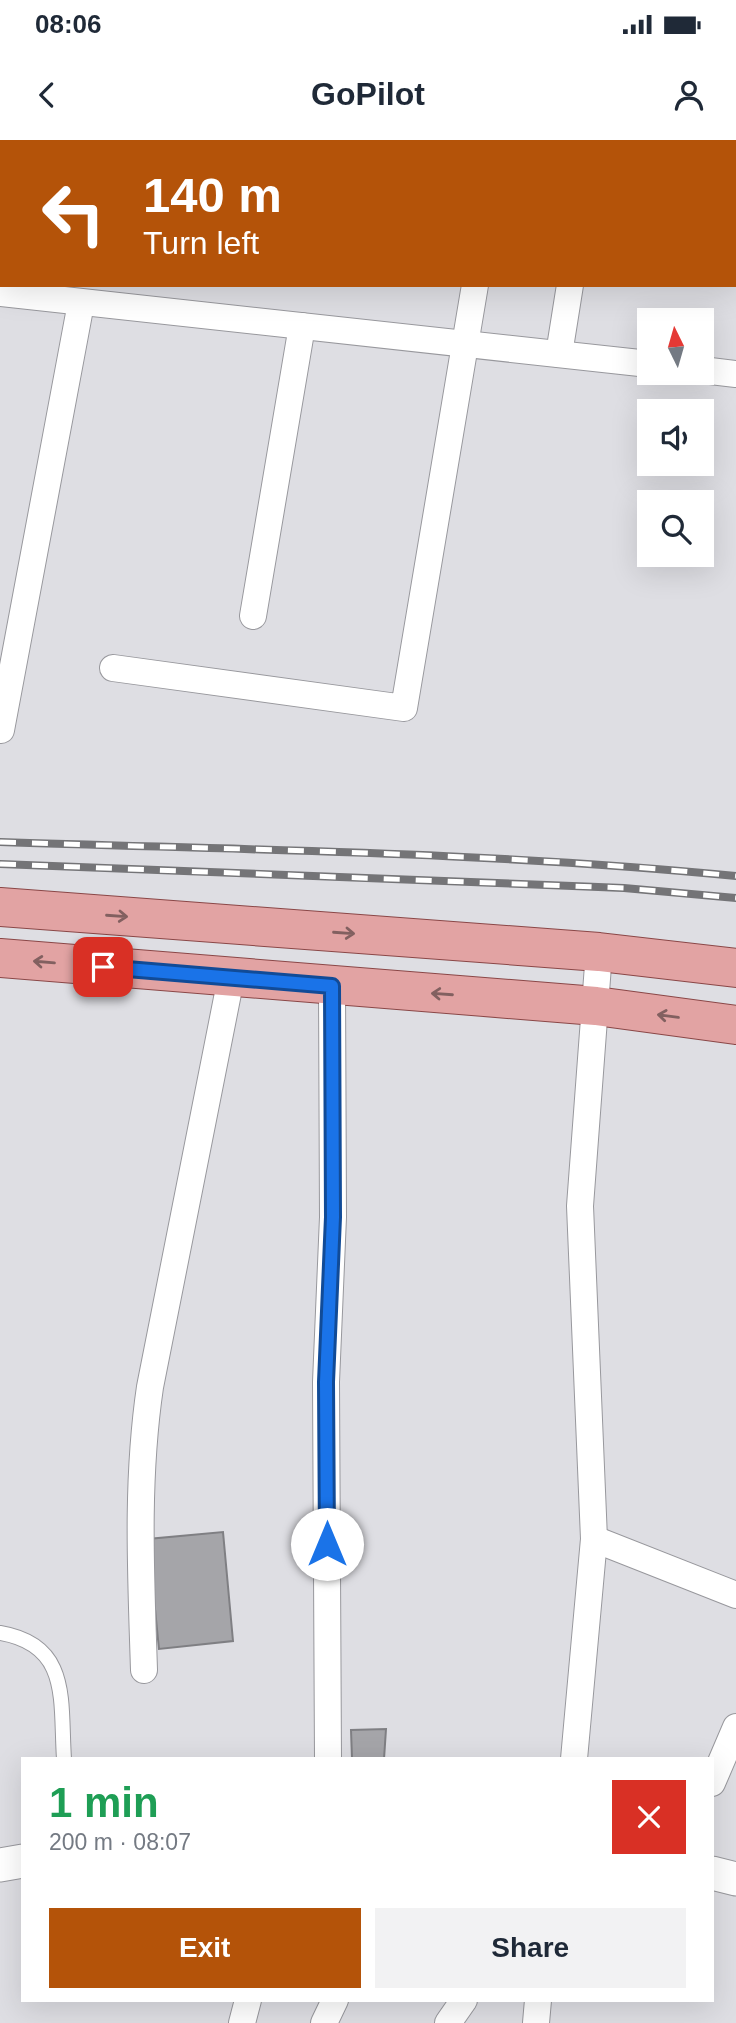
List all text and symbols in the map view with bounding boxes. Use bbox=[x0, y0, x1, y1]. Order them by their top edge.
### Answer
text: 08:06 bbox=[35, 9, 102, 39]
icon: back bbox=[28, 76, 66, 114]
text: GoPilot bbox=[311, 76, 425, 112]
icon: person bbox=[670, 76, 708, 114]
icon: left bbox=[28, 168, 119, 259]
text: 140 m bbox=[143, 168, 282, 222]
text: Turn left bbox=[143, 225, 259, 261]
north arrow bbox=[637, 308, 714, 385]
map controls bbox=[637, 308, 714, 567]
button: sound bbox=[637, 399, 714, 476]
button: search bbox=[637, 490, 714, 567]
one-way arrow bbox=[105, 910, 128, 923]
one-way arrow bbox=[332, 927, 355, 940]
pin bbox=[73, 937, 133, 997]
icon: arrive bbox=[84, 948, 122, 986]
one-way arrow bbox=[33, 955, 56, 968]
one-way arrow bbox=[431, 987, 454, 1000]
one-way arrow bbox=[657, 1009, 680, 1022]
position arrow bbox=[290, 1507, 364, 1581]
text: 1 min bbox=[49, 1779, 159, 1826]
button: close bbox=[612, 1780, 686, 1854]
text: 200 m · 08:07 bbox=[49, 1829, 191, 1855]
button: Exit bbox=[49, 1908, 361, 1988]
button: Share bbox=[375, 1908, 686, 1988]

